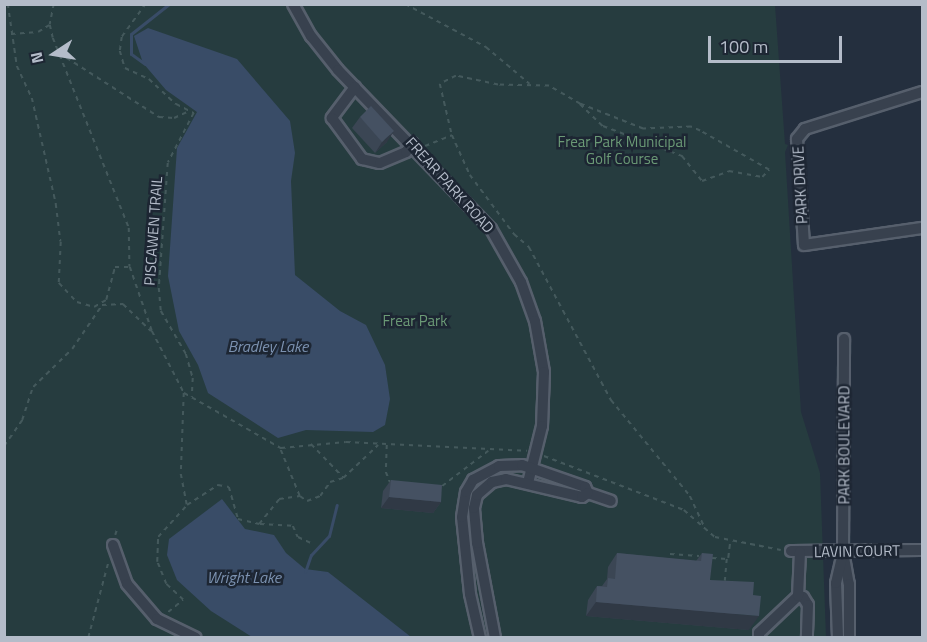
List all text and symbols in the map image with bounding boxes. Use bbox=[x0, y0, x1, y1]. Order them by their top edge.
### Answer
north arrow bbox=[24, 24, 84, 84]
scale bar bbox=[711, 24, 844, 62]
text: 100 m bbox=[719, 33, 768, 60]
text: N bbox=[24, 50, 49, 66]
park label: Frear Park Municipal Golf Course bbox=[558, 132, 686, 167]
street label: FREAR PARK ROAD bbox=[402, 133, 498, 237]
street label: PARK DRIVE bbox=[789, 146, 811, 224]
street label: PISCAWEN TRAIL bbox=[140, 176, 166, 286]
park label: Frear Park bbox=[383, 312, 447, 330]
water label: Bradley Lake bbox=[228, 336, 308, 356]
street label: PARK BOULEVARD bbox=[835, 386, 853, 504]
street label: LAVIN COURT bbox=[814, 541, 900, 561]
water label: Wright Lake bbox=[207, 567, 281, 587]

